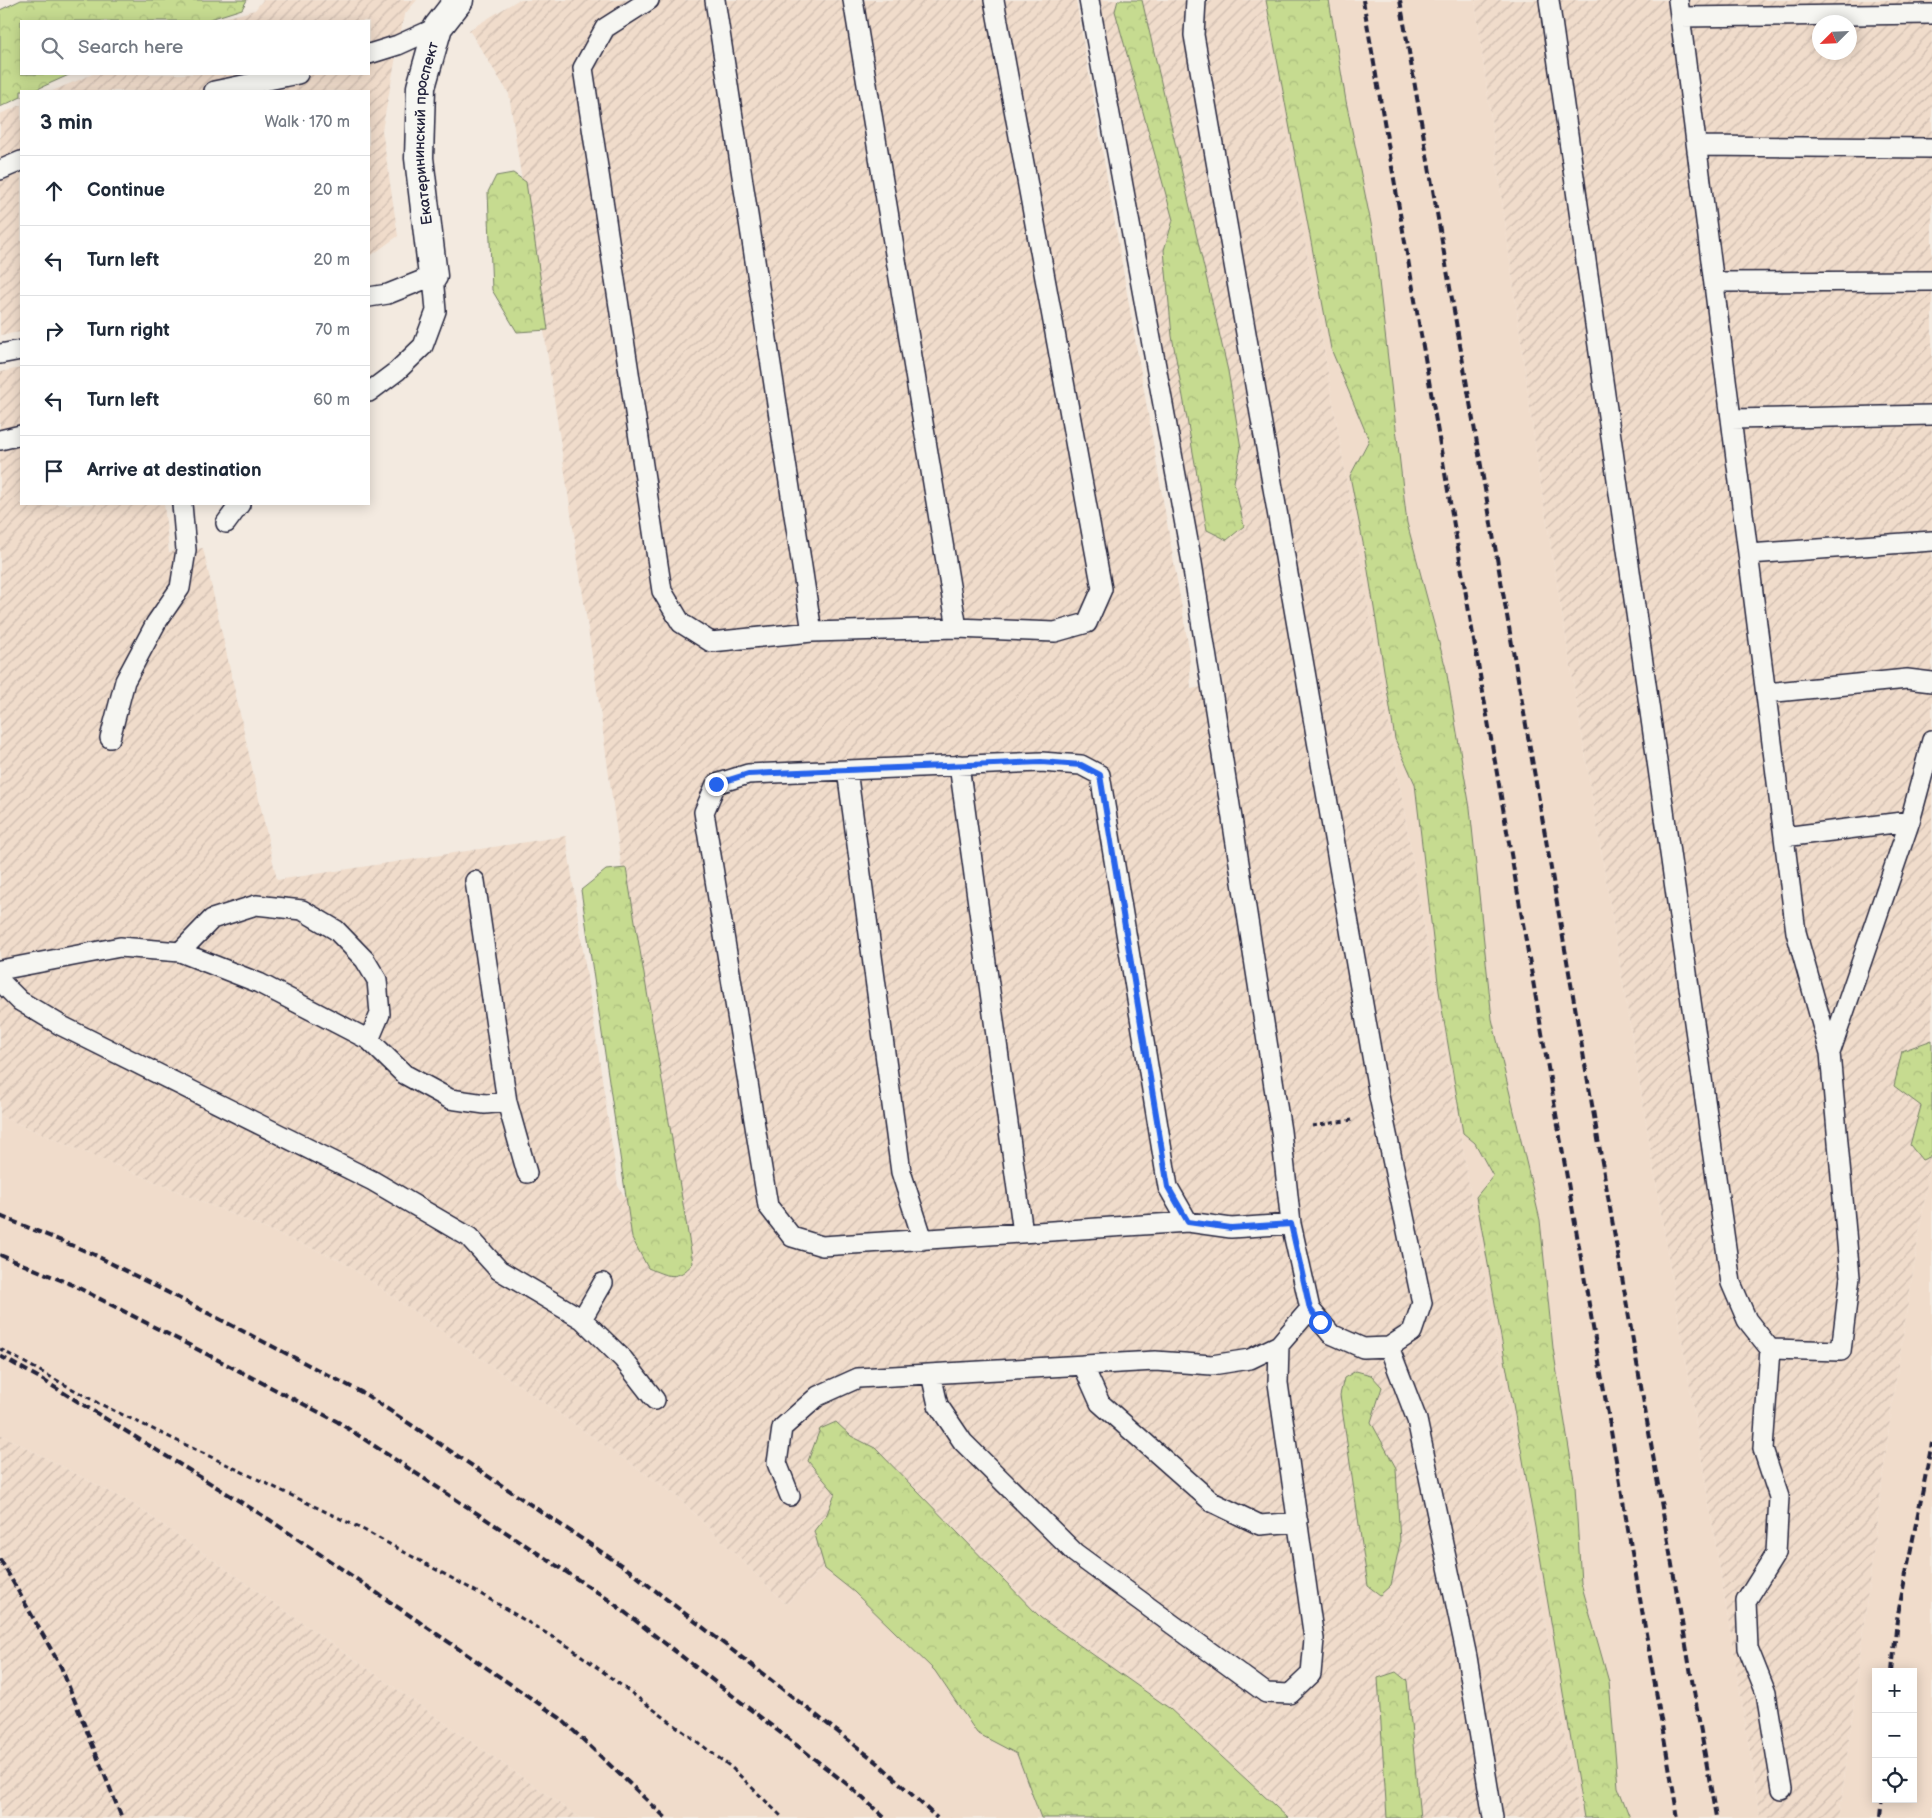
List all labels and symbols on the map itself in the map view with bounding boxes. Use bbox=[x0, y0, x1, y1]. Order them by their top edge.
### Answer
north arrow bbox=[1812, 15, 1857, 60]
street label: Екатерининский проспект bbox=[410, 40, 443, 226]
route end bbox=[705, 773, 728, 796]
route start bbox=[1309, 1311, 1332, 1334]

